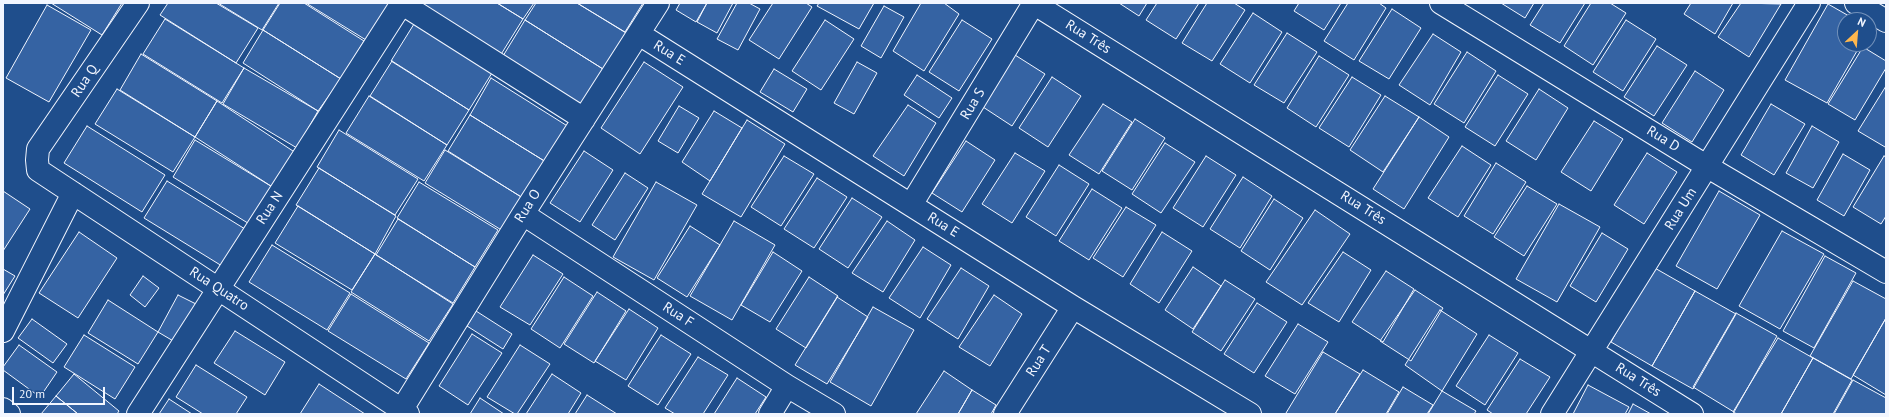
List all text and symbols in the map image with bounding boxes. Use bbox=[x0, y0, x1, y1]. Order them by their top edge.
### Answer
north arrow bbox=[1837, 12, 1877, 52]
text: N bbox=[1855, 14, 1868, 30]
street label: Rua Três bbox=[1062, 17, 1114, 57]
street label: Rua E bbox=[650, 37, 688, 69]
street label: Rua Q bbox=[68, 61, 102, 101]
street label: Rua S bbox=[957, 85, 989, 123]
street label: Rua D bbox=[1643, 122, 1683, 156]
street label: Rua Um bbox=[1661, 185, 1701, 233]
street label: Rua O bbox=[511, 186, 545, 226]
street label: Rua N bbox=[253, 188, 287, 228]
street label: Rua Três bbox=[1337, 188, 1389, 228]
street label: Rua E bbox=[924, 209, 962, 241]
street label: Rua Quatro bbox=[186, 264, 252, 314]
street label: Rua F bbox=[659, 299, 697, 331]
street label: Rua T bbox=[1023, 342, 1055, 380]
street label: Rua Três bbox=[1612, 360, 1664, 400]
scale bar bbox=[14, 379, 107, 405]
text: 20 m bbox=[19, 386, 45, 401]

